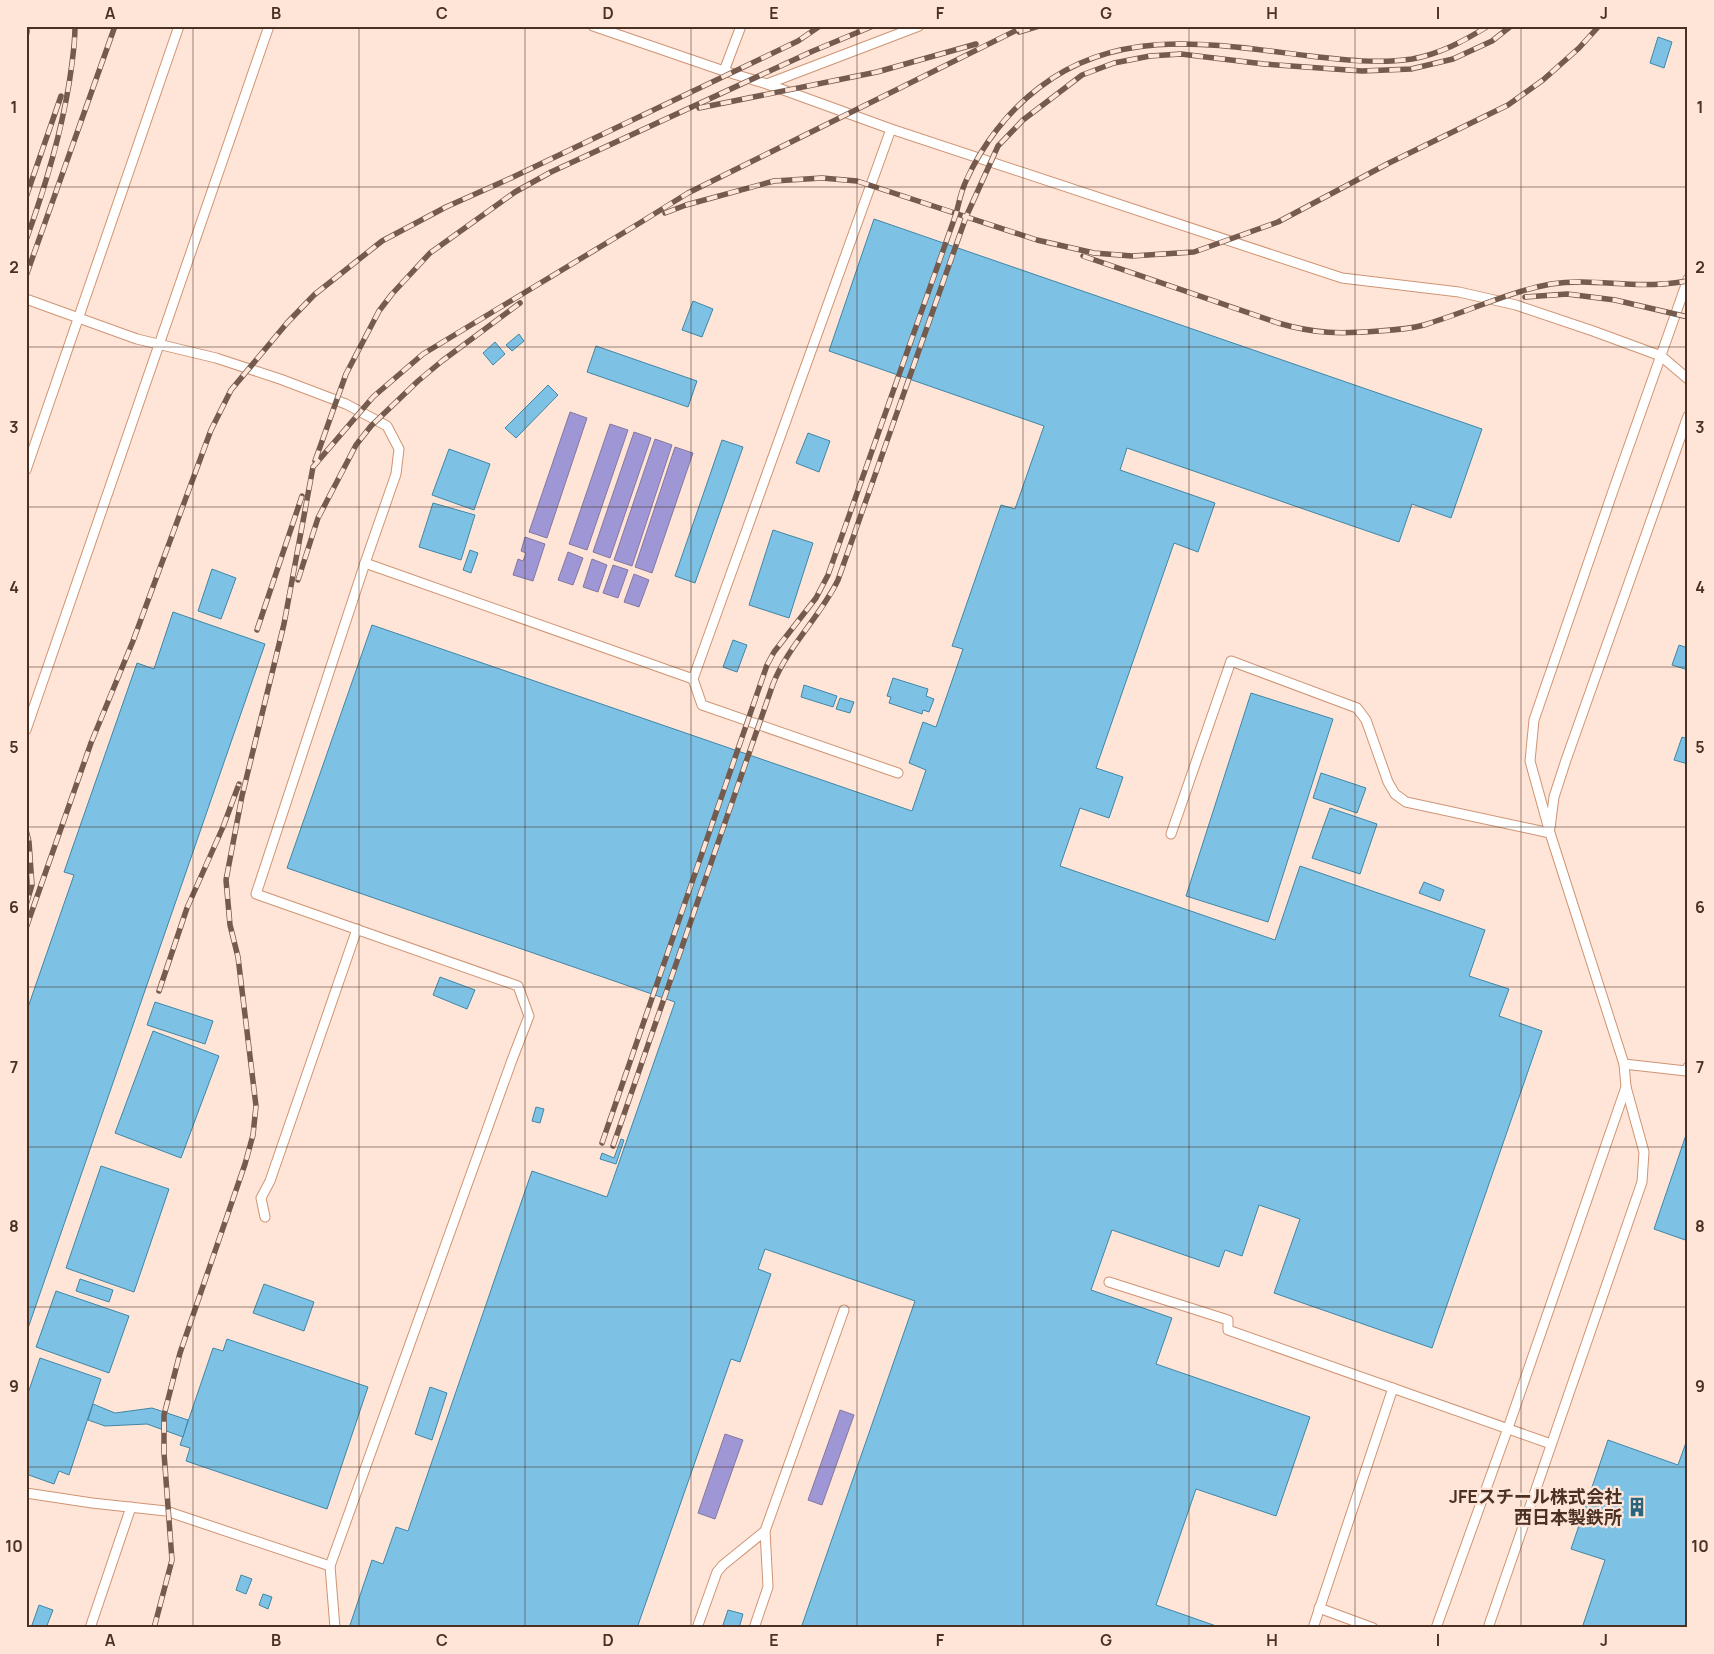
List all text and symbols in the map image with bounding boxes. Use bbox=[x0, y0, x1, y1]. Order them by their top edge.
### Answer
text: A bbox=[105, 2, 116, 24]
text: B bbox=[271, 2, 281, 24]
text: C bbox=[436, 2, 448, 24]
text: D bbox=[602, 2, 614, 24]
text: E bbox=[769, 2, 779, 24]
text: F bbox=[936, 2, 945, 24]
text: G bbox=[1100, 2, 1112, 24]
text: H bbox=[1266, 2, 1278, 24]
text: I bbox=[1436, 2, 1440, 24]
text: J bbox=[1600, 2, 1608, 24]
text: 1 bbox=[10, 96, 18, 118]
text: 1 bbox=[1696, 96, 1704, 118]
text: 2 bbox=[9, 256, 19, 278]
text: 2 bbox=[1695, 256, 1705, 278]
text: 3 bbox=[9, 416, 19, 438]
text: 3 bbox=[1695, 416, 1705, 438]
text: 4 bbox=[9, 576, 19, 598]
text: 4 bbox=[1695, 576, 1705, 598]
text: 5 bbox=[9, 736, 19, 758]
text: 5 bbox=[1695, 736, 1705, 758]
text: 6 bbox=[9, 896, 19, 918]
text: 6 bbox=[1695, 896, 1705, 918]
text: 7 bbox=[10, 1056, 18, 1078]
text: 7 bbox=[1696, 1056, 1704, 1078]
text: 8 bbox=[9, 1215, 19, 1237]
text: 8 bbox=[1695, 1215, 1705, 1237]
text: 9 bbox=[9, 1375, 19, 1397]
text: 9 bbox=[1695, 1375, 1705, 1397]
place label: JFEスチール株式会社 西日本製鉄所 bbox=[1449, 1484, 1622, 1529]
building icon: JFEスチール株式会社 西日本製鉄所 bbox=[1626, 1496, 1648, 1518]
text: 10 bbox=[5, 1535, 23, 1557]
text: 10 bbox=[1691, 1535, 1709, 1557]
text: A bbox=[105, 1629, 116, 1651]
text: B bbox=[271, 1629, 281, 1651]
text: C bbox=[436, 1629, 448, 1651]
text: D bbox=[602, 1629, 614, 1651]
text: E bbox=[769, 1629, 779, 1651]
text: F bbox=[936, 1629, 945, 1651]
text: G bbox=[1100, 1629, 1112, 1651]
text: H bbox=[1266, 1629, 1278, 1651]
text: I bbox=[1436, 1629, 1440, 1651]
text: J bbox=[1600, 1629, 1608, 1651]

